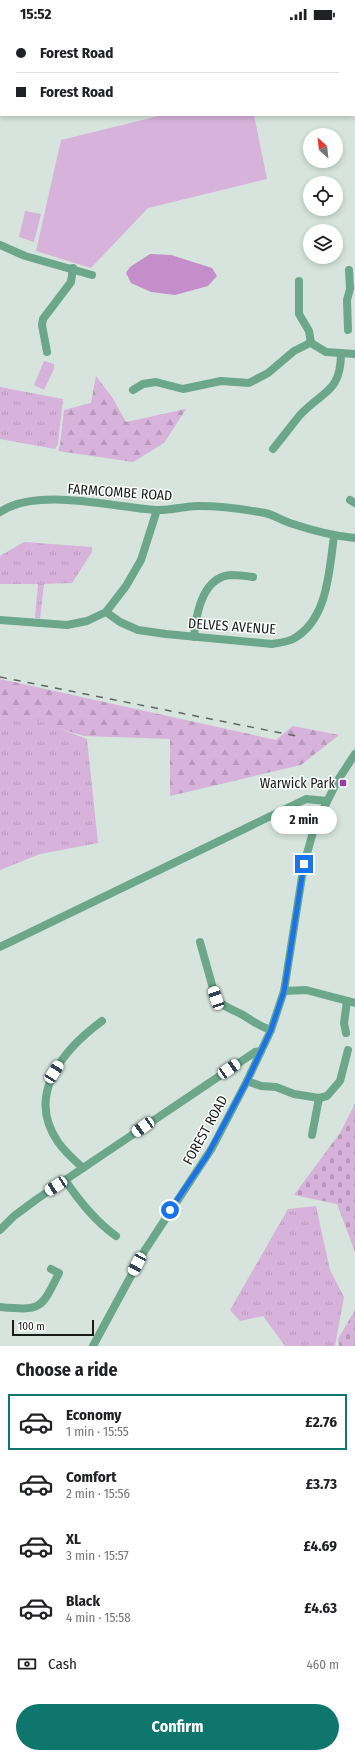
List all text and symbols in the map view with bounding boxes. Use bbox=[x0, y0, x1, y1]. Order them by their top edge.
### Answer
text: 15:52 bbox=[20, 5, 51, 23]
text: Forest Road bbox=[40, 44, 113, 62]
text: Forest Road bbox=[40, 83, 113, 101]
north arrow bbox=[303, 128, 343, 168]
map controls bbox=[303, 128, 343, 264]
button: locate bbox=[303, 176, 343, 216]
button: layers bbox=[303, 224, 343, 264]
street label: FARMCOMBE ROAD bbox=[67, 480, 173, 505]
street label: DELVES AVENUE bbox=[188, 615, 277, 638]
place label: Warwick Park bbox=[260, 775, 335, 792]
marker: Warwick Park bbox=[338, 778, 348, 788]
callout: 2 min bbox=[271, 806, 337, 834]
text: 2 min bbox=[290, 812, 318, 827]
route end bbox=[295, 855, 313, 873]
car bbox=[207, 985, 225, 1011]
car bbox=[216, 1057, 242, 1081]
car bbox=[43, 1059, 65, 1085]
street label: FOREST ROAD bbox=[179, 1093, 231, 1168]
car bbox=[130, 1115, 156, 1139]
car bbox=[43, 1174, 69, 1198]
route start bbox=[161, 1201, 179, 1219]
car bbox=[126, 1251, 148, 1277]
scale bar bbox=[12, 1318, 94, 1337]
text: 100 m bbox=[18, 1320, 45, 1333]
text: Choose a ride bbox=[16, 1359, 118, 1381]
icon: car bbox=[18, 1404, 54, 1440]
text: Economy bbox=[66, 1406, 121, 1424]
text: £2.76 bbox=[305, 1413, 337, 1431]
text: 1 min · 15:55 bbox=[66, 1424, 129, 1439]
icon: car bbox=[18, 1466, 54, 1502]
text: Comfort bbox=[66, 1468, 117, 1486]
text: £3.73 bbox=[306, 1475, 337, 1493]
text: 2 min · 15:56 bbox=[66, 1486, 130, 1501]
icon: car bbox=[18, 1528, 54, 1564]
text: XL bbox=[66, 1530, 81, 1548]
text: £4.69 bbox=[304, 1537, 337, 1555]
text: 3 min · 15:57 bbox=[66, 1548, 129, 1563]
icon: car bbox=[18, 1590, 54, 1626]
text: Black bbox=[66, 1592, 100, 1610]
text: £4.63 bbox=[304, 1599, 337, 1617]
text: 4 min · 15:58 bbox=[66, 1610, 131, 1625]
icon: cash bbox=[16, 1653, 38, 1675]
text: Cash bbox=[48, 1655, 77, 1673]
text: 460 m bbox=[306, 1657, 339, 1672]
button: Confirm bbox=[16, 1704, 339, 1750]

